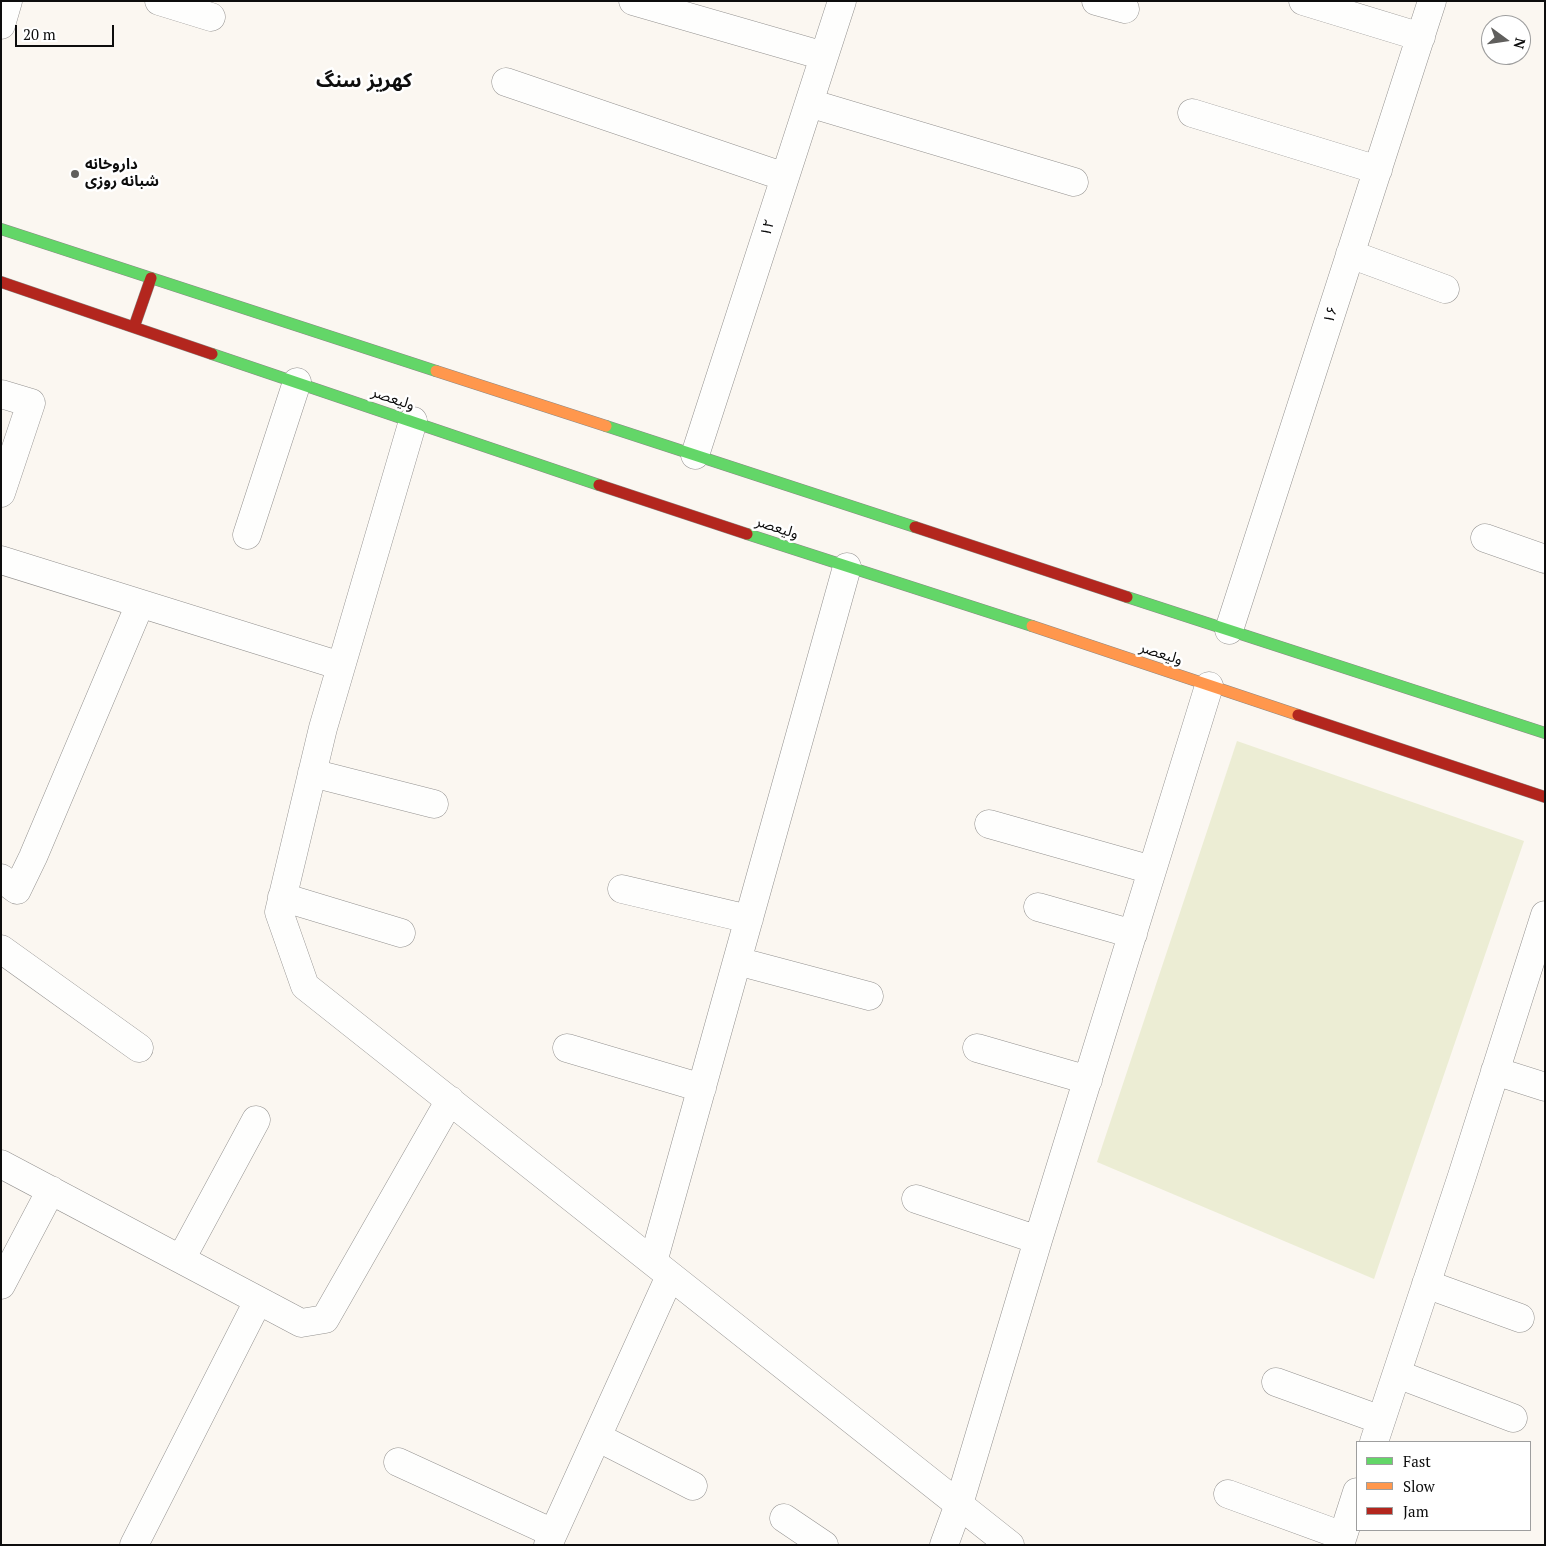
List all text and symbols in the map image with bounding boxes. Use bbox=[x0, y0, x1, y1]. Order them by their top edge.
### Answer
scale bar bbox=[18, 15, 116, 47]
north arrow bbox=[1481, 15, 1531, 65]
text: 20 m bbox=[23, 24, 56, 44]
text: N bbox=[1510, 36, 1531, 51]
district label: کهریز سنگ bbox=[316, 69, 412, 93]
place label: داروخانه شبانه روزی bbox=[85, 156, 159, 191]
marker: داروخانه شبانه روزی bbox=[69, 168, 81, 180]
street label: ۱۲ bbox=[757, 217, 779, 239]
street label: ۱۶ bbox=[1320, 304, 1342, 326]
street label: ولیعصر bbox=[369, 383, 417, 415]
street label: ولیعصر bbox=[753, 513, 801, 543]
street label: ولیعصر bbox=[1137, 639, 1185, 669]
legend bbox=[1356, 1441, 1531, 1531]
text: Fast bbox=[1403, 1451, 1431, 1471]
text: Slow bbox=[1403, 1476, 1435, 1496]
text: Jam bbox=[1403, 1501, 1429, 1521]

